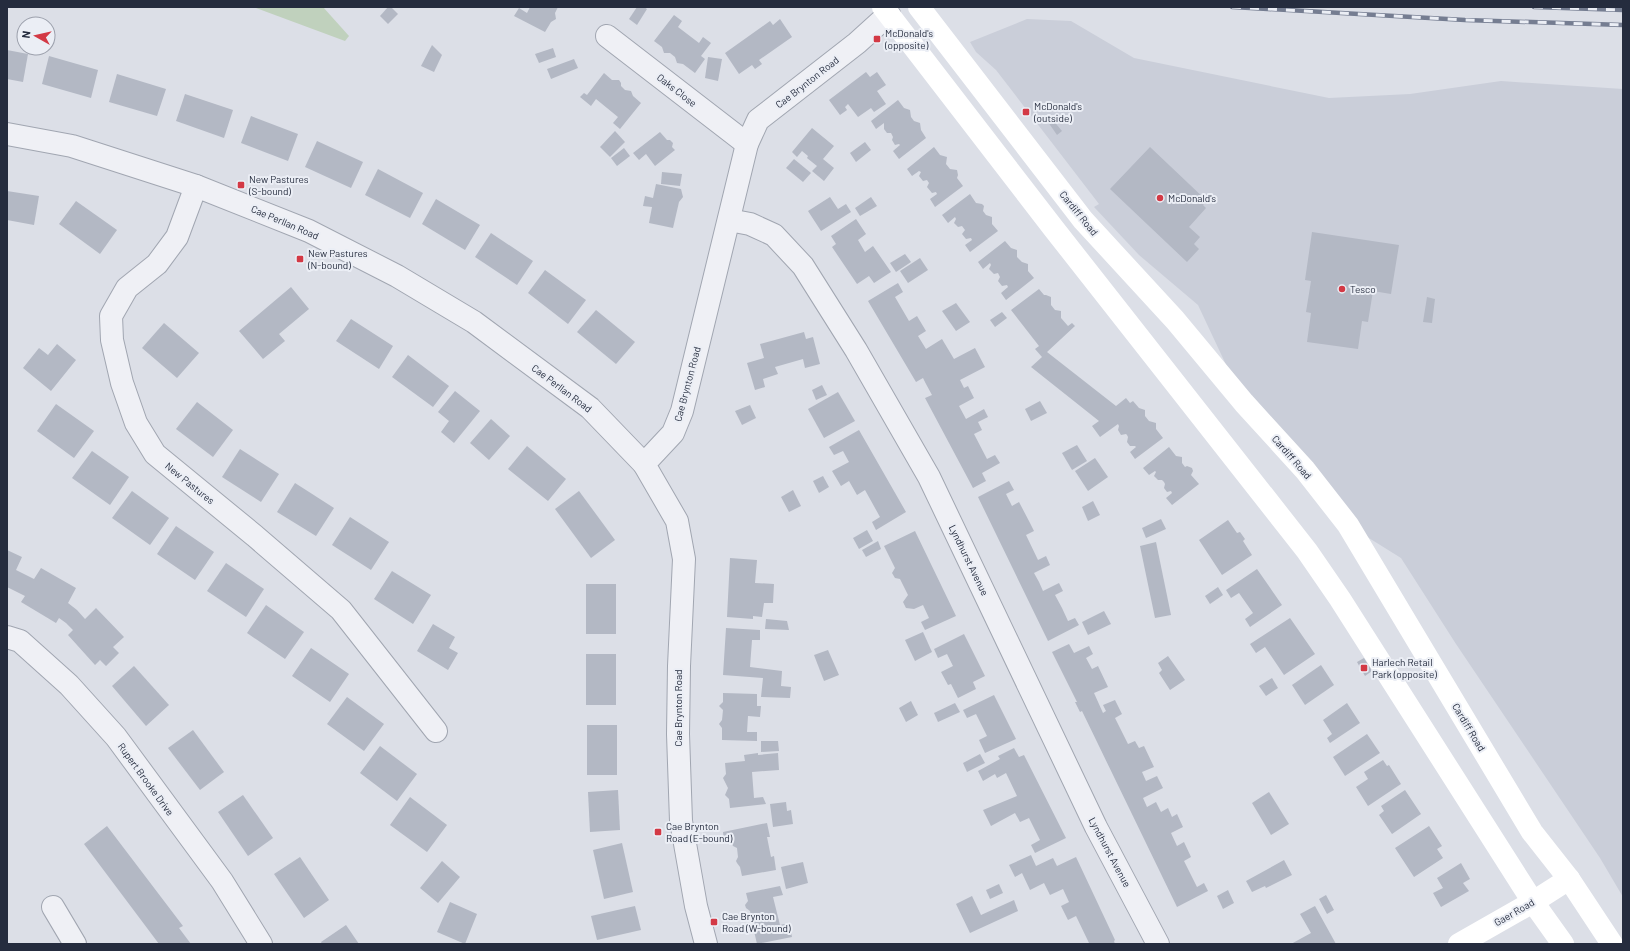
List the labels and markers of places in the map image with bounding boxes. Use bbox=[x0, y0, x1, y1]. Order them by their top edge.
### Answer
place label: McDonald's (opposite) bbox=[884, 27, 933, 51]
marker: McDonald's (opposite) bbox=[872, 34, 882, 44]
place label: McDonald's (outside) bbox=[1033, 100, 1082, 124]
marker: McDonald's (outside) bbox=[1021, 107, 1031, 117]
place label: New Pastures (S-bound) bbox=[248, 173, 309, 197]
marker: New Pastures (S-bound) bbox=[236, 180, 246, 190]
place label: McDonald's bbox=[1168, 192, 1216, 204]
marker: McDonald's bbox=[1155, 193, 1165, 203]
place label: New Pastures (N-bound) bbox=[307, 247, 368, 271]
marker: New Pastures (N-bound) bbox=[295, 254, 305, 264]
place label: Tesco bbox=[1350, 283, 1376, 295]
marker: Tesco bbox=[1337, 284, 1347, 294]
place label: Harlech Retail Park (opposite) bbox=[1372, 656, 1437, 680]
marker: Harlech Retail Park (opposite) bbox=[1359, 663, 1369, 673]
place label: Cae Brynton Road (E-bound) bbox=[666, 820, 733, 844]
marker: Cae Brynton Road (E-bound) bbox=[653, 827, 663, 837]
place label: Cae Brynton Road (W-bound) bbox=[722, 910, 791, 934]
marker: Cae Brynton Road (W-bound) bbox=[709, 917, 719, 927]

